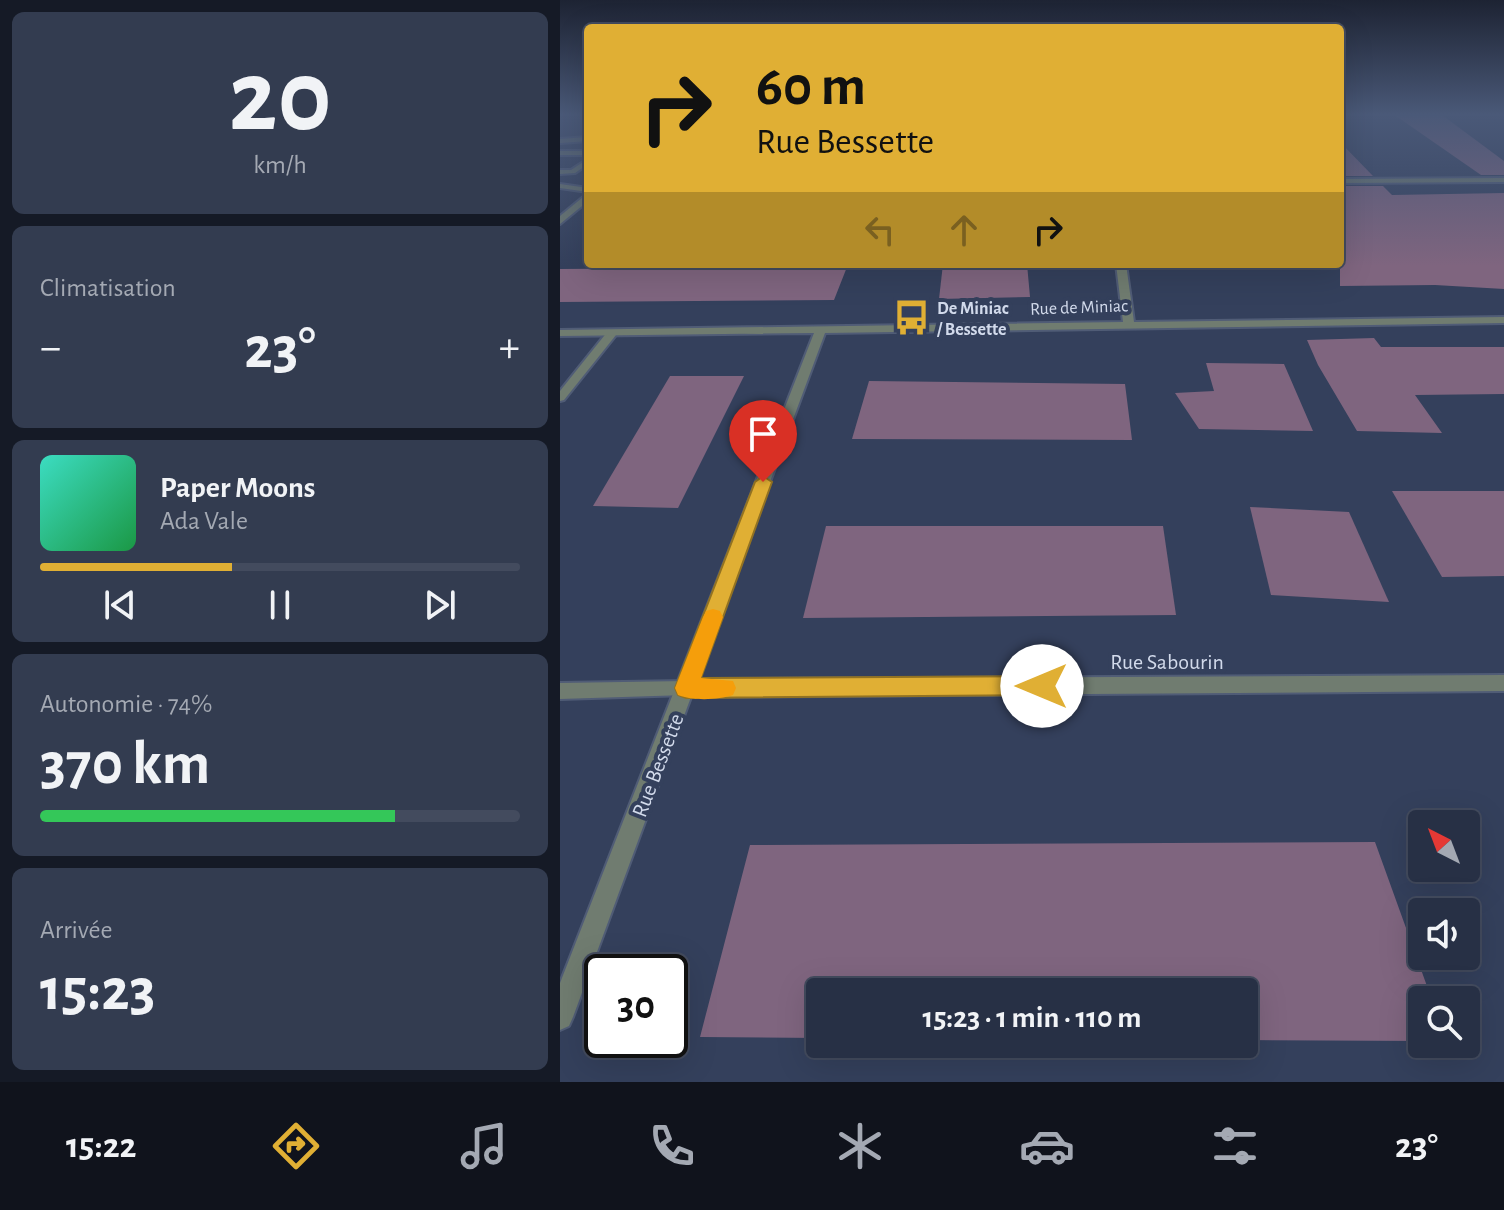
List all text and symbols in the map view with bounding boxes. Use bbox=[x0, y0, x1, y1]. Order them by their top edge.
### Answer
text: 20 bbox=[228, 46, 332, 150]
icon: right bbox=[624, 56, 728, 160]
text: 60 m bbox=[756, 59, 866, 115]
text: Rue Bessette bbox=[756, 124, 934, 160]
text: km/h bbox=[253, 152, 307, 178]
icon: left bbox=[858, 208, 902, 252]
icon: ahead bbox=[942, 208, 986, 252]
icon: right bbox=[1026, 208, 1070, 252]
text: Climatisation bbox=[40, 275, 176, 301]
street label: Rue de Miniac bbox=[1030, 297, 1128, 319]
bus stop icon: De Miniac / Bessette bbox=[892, 299, 930, 337]
place label: De Miniac / Bessette bbox=[936, 300, 1009, 339]
text: 23° bbox=[244, 319, 316, 379]
text: − bbox=[40, 326, 61, 370]
text: + bbox=[499, 326, 520, 370]
pin bbox=[729, 400, 797, 482]
icon: arrive bbox=[741, 412, 785, 456]
text: Paper Moons bbox=[160, 473, 315, 503]
text: Ada Vale bbox=[160, 508, 248, 534]
icon: previous bbox=[98, 583, 142, 627]
icon: pause bbox=[258, 583, 302, 627]
icon: next bbox=[418, 583, 462, 627]
position arrow bbox=[1000, 644, 1084, 728]
street label: Rue Sabourin bbox=[1110, 651, 1224, 673]
text: Autonomie · 74% bbox=[40, 691, 213, 717]
street label: Rue Bessette bbox=[628, 711, 688, 820]
text: 370 km bbox=[40, 735, 210, 795]
north arrow bbox=[1408, 810, 1480, 882]
map controls bbox=[1408, 810, 1480, 1058]
button: sound bbox=[1408, 898, 1480, 970]
text: Arrivée bbox=[40, 917, 112, 943]
speed limit sign: 30 bbox=[584, 954, 688, 1058]
text: 15:23 bbox=[40, 961, 155, 1021]
button: search bbox=[1408, 986, 1480, 1058]
text: 15:23 · 1 min · 110 m bbox=[923, 1003, 1141, 1033]
icon: directions bbox=[268, 1118, 324, 1174]
icon: music bbox=[456, 1118, 512, 1174]
icon: phone bbox=[644, 1118, 700, 1174]
icon: climate bbox=[832, 1118, 888, 1174]
icon: car bbox=[1019, 1118, 1075, 1174]
icon: filters bbox=[1207, 1118, 1263, 1174]
text: 15:22 bbox=[66, 1128, 137, 1164]
text: 23° bbox=[1395, 1128, 1438, 1164]

